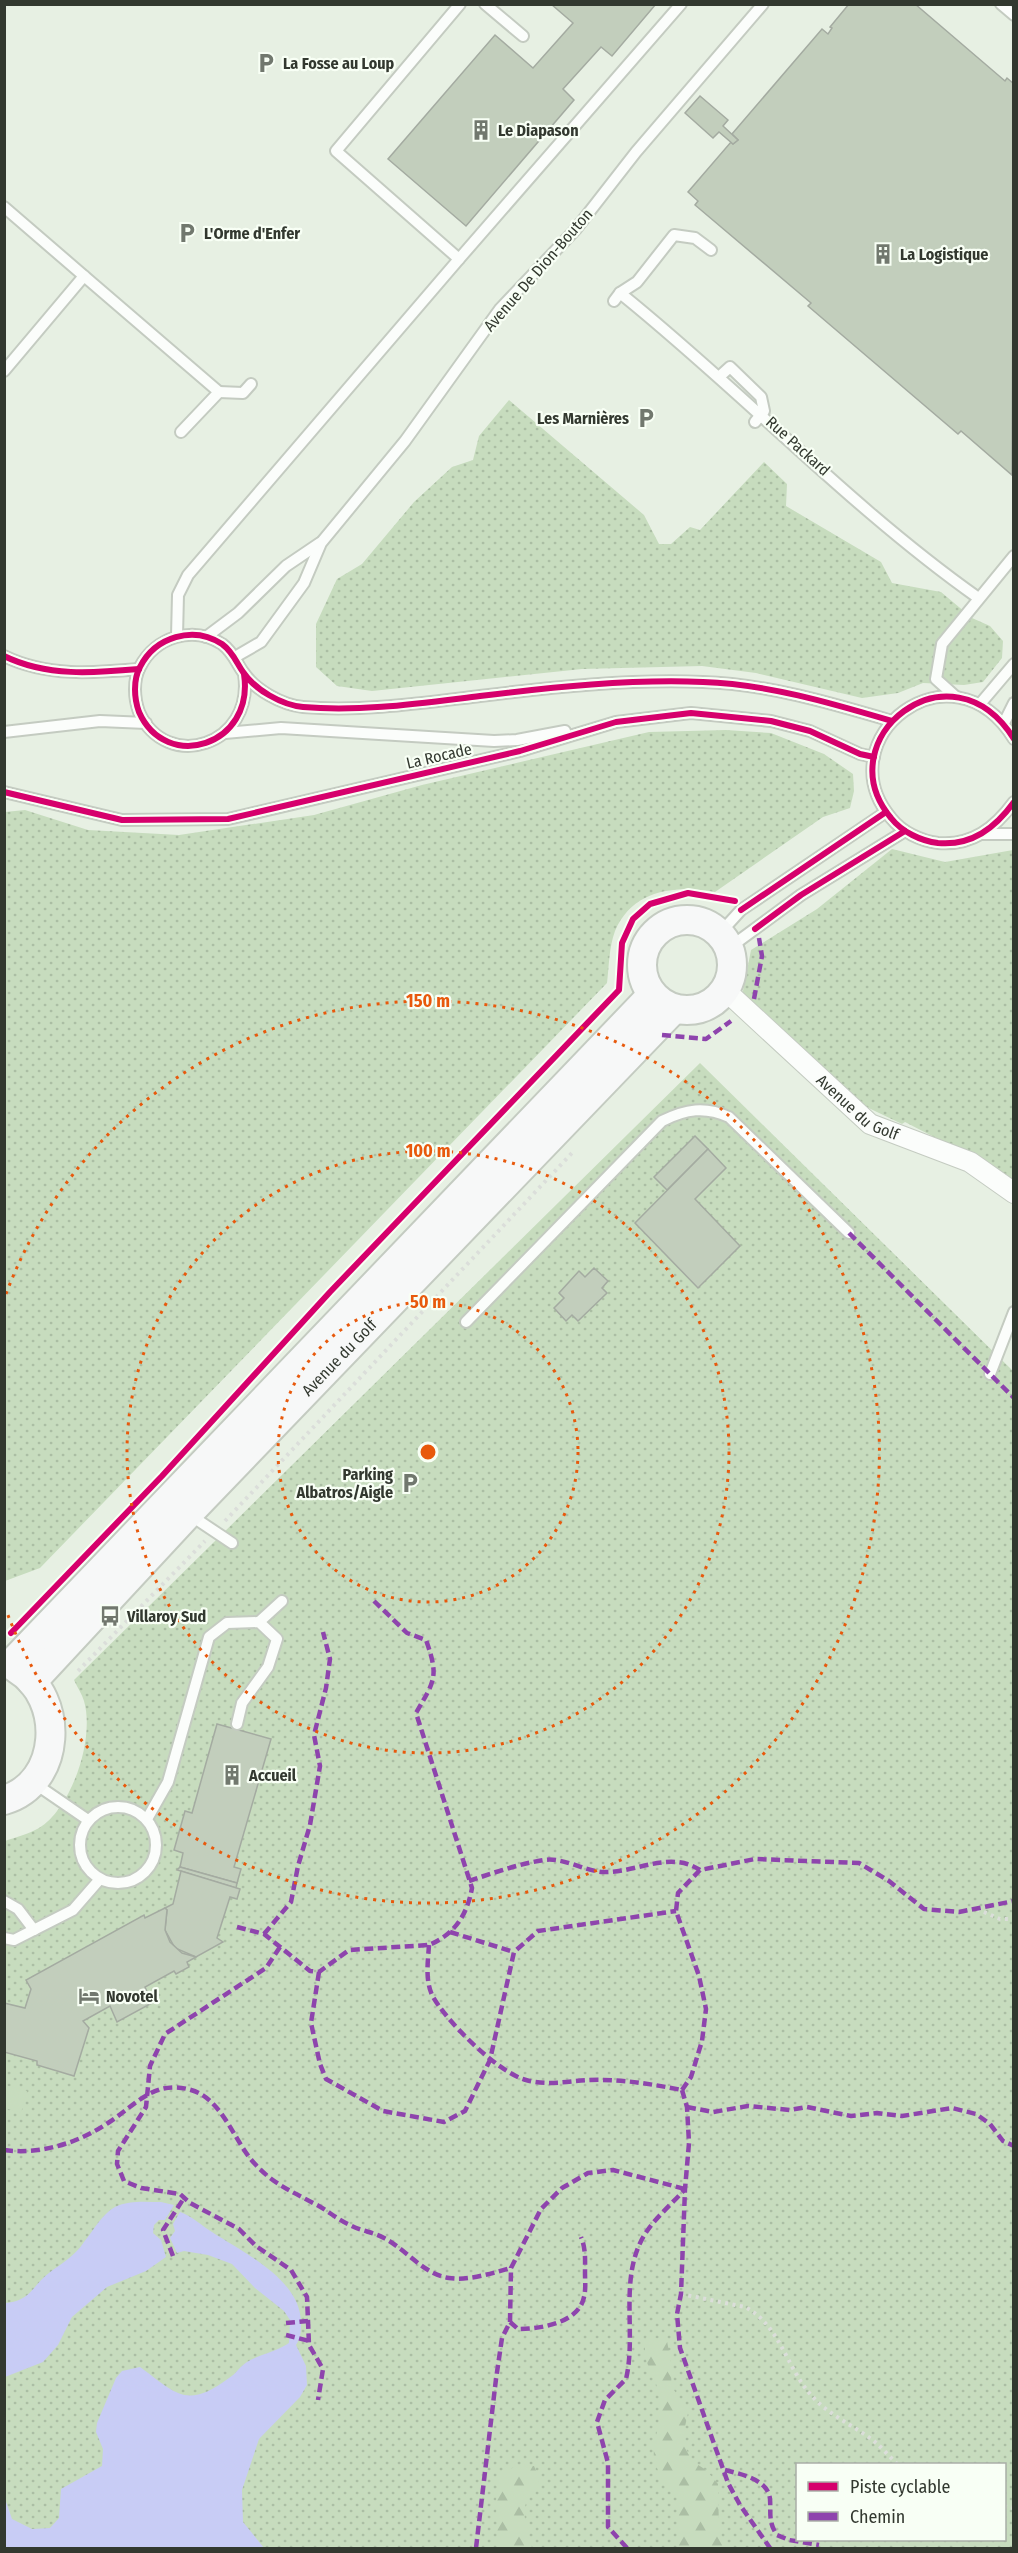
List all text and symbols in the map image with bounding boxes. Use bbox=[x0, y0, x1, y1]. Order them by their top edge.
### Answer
parking icon: La Fosse au Loup bbox=[254, 51, 278, 75]
place label: La Fosse au Loup bbox=[283, 54, 395, 73]
building icon: Le Diapason bbox=[469, 118, 493, 142]
place label: Le Diapason bbox=[498, 121, 579, 140]
street label: Avenue De Dion-Bouton bbox=[480, 205, 596, 335]
parking icon: L'Orme d'Enfer bbox=[175, 221, 199, 245]
place label: L'Orme d'Enfer bbox=[204, 224, 300, 243]
building icon: La Logistique bbox=[871, 242, 895, 266]
place label: La Logistique bbox=[900, 245, 988, 264]
parking icon: Les Marnières bbox=[634, 406, 658, 430]
place label: Les Marnières bbox=[537, 409, 629, 428]
street label: Rue Packard bbox=[762, 412, 834, 480]
street label: La Rocade bbox=[404, 739, 474, 773]
text: 150 m bbox=[406, 990, 450, 1012]
street label: Avenue du Golf bbox=[813, 1070, 903, 1144]
text: 100 m bbox=[406, 1140, 450, 1162]
text: 50 m bbox=[410, 1291, 446, 1313]
street label: Avenue du Golf bbox=[298, 1314, 381, 1399]
centre of rings bbox=[418, 1442, 438, 1462]
place label: Parking Albatros/Aigle bbox=[296, 1465, 393, 1502]
parking icon: Parking Albatros/Aigle bbox=[398, 1471, 422, 1495]
bus stop icon: Villaroy Sud bbox=[98, 1604, 122, 1628]
place label: Villaroy Sud bbox=[126, 1607, 206, 1626]
building icon: Accueil bbox=[220, 1763, 244, 1787]
place label: Accueil bbox=[248, 1766, 297, 1785]
hotel icon: Novotel bbox=[77, 1984, 101, 2008]
place label: Novotel bbox=[106, 1987, 158, 2006]
legend bbox=[796, 2463, 1006, 2541]
text: Piste cyclable bbox=[850, 2476, 950, 2498]
text: Chemin bbox=[850, 2506, 905, 2528]

